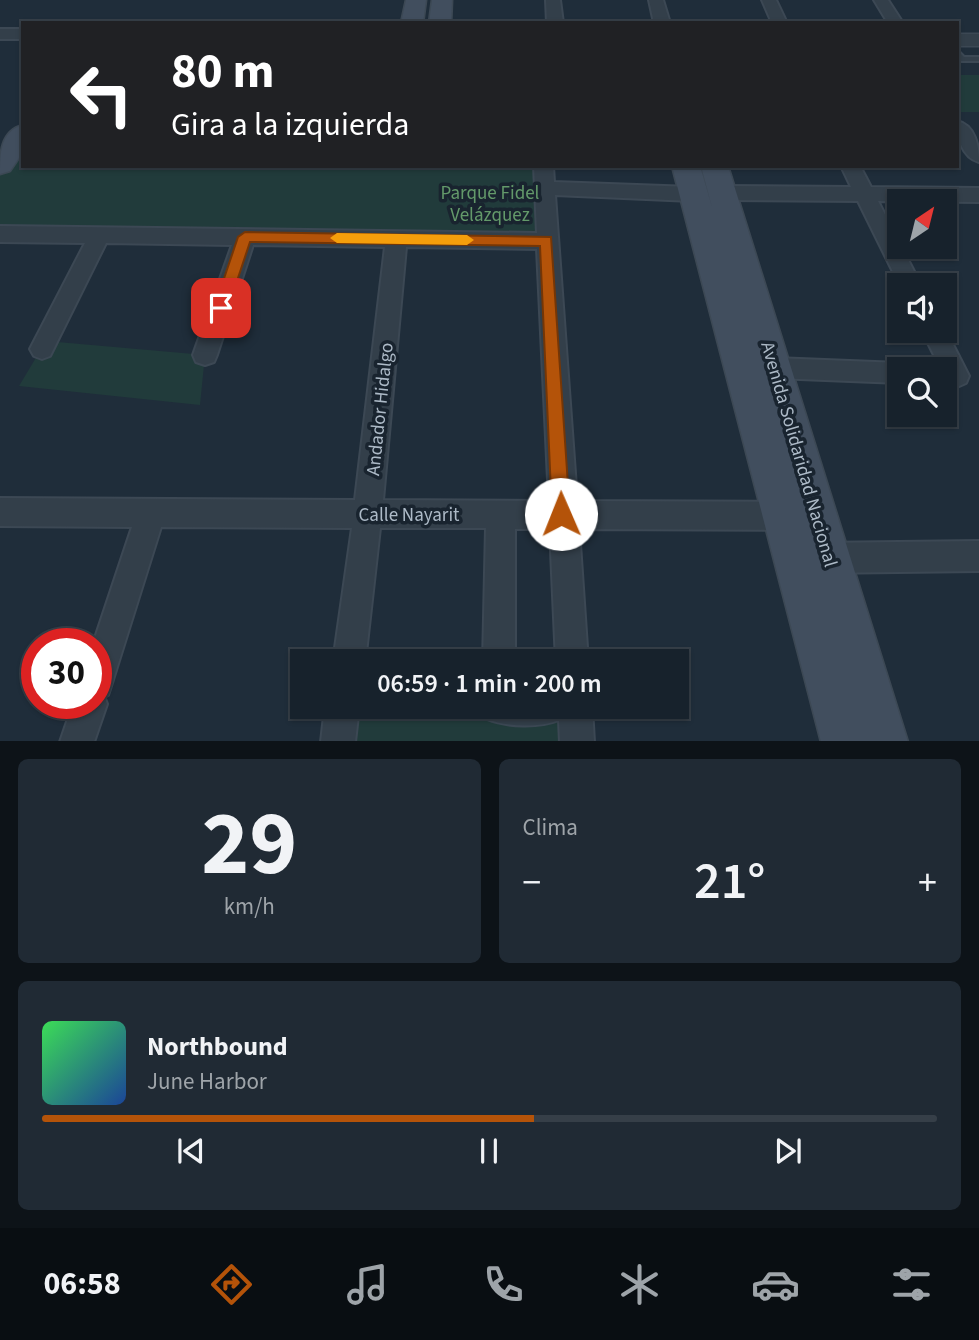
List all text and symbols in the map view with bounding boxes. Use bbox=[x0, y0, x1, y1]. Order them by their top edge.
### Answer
text: 80 m bbox=[171, 37, 275, 107]
icon: left bbox=[56, 49, 147, 140]
text: Gira a la izquierda bbox=[171, 102, 409, 148]
park label: Parque Fidel Velázquez bbox=[441, 180, 540, 229]
north arrow bbox=[887, 189, 957, 259]
map controls bbox=[887, 189, 957, 427]
button: sound bbox=[887, 273, 957, 343]
pin bbox=[191, 278, 251, 338]
icon: arrive bbox=[202, 289, 240, 327]
street label: Avenida Solidaridad Nacional bbox=[753, 338, 844, 571]
street label: Andador Hidalgo bbox=[360, 341, 401, 477]
button: search bbox=[887, 357, 957, 427]
position arrow bbox=[524, 477, 598, 551]
street label: Calle Nayarit bbox=[359, 502, 460, 529]
speed limit sign: 30 bbox=[21, 628, 112, 719]
text: 06:59 · 1 min · 200 m bbox=[377, 665, 602, 702]
text: 29 bbox=[201, 780, 297, 909]
text: Clima bbox=[523, 811, 578, 844]
text: 21° bbox=[694, 845, 765, 919]
text: − bbox=[523, 856, 541, 910]
text: + bbox=[918, 856, 937, 910]
text: km/h bbox=[224, 890, 275, 923]
text: Northbound bbox=[147, 1028, 288, 1065]
text: June Harbor bbox=[147, 1065, 267, 1098]
icon: previous bbox=[172, 1132, 210, 1170]
icon: pause bbox=[470, 1132, 508, 1170]
icon: next bbox=[769, 1132, 807, 1170]
icon: directions bbox=[207, 1260, 256, 1309]
icon: music bbox=[343, 1260, 392, 1309]
icon: phone bbox=[479, 1260, 528, 1309]
icon: climate bbox=[615, 1260, 664, 1309]
icon: car bbox=[751, 1260, 800, 1309]
icon: filters bbox=[887, 1260, 936, 1309]
text: 06:58 bbox=[43, 1261, 121, 1307]

